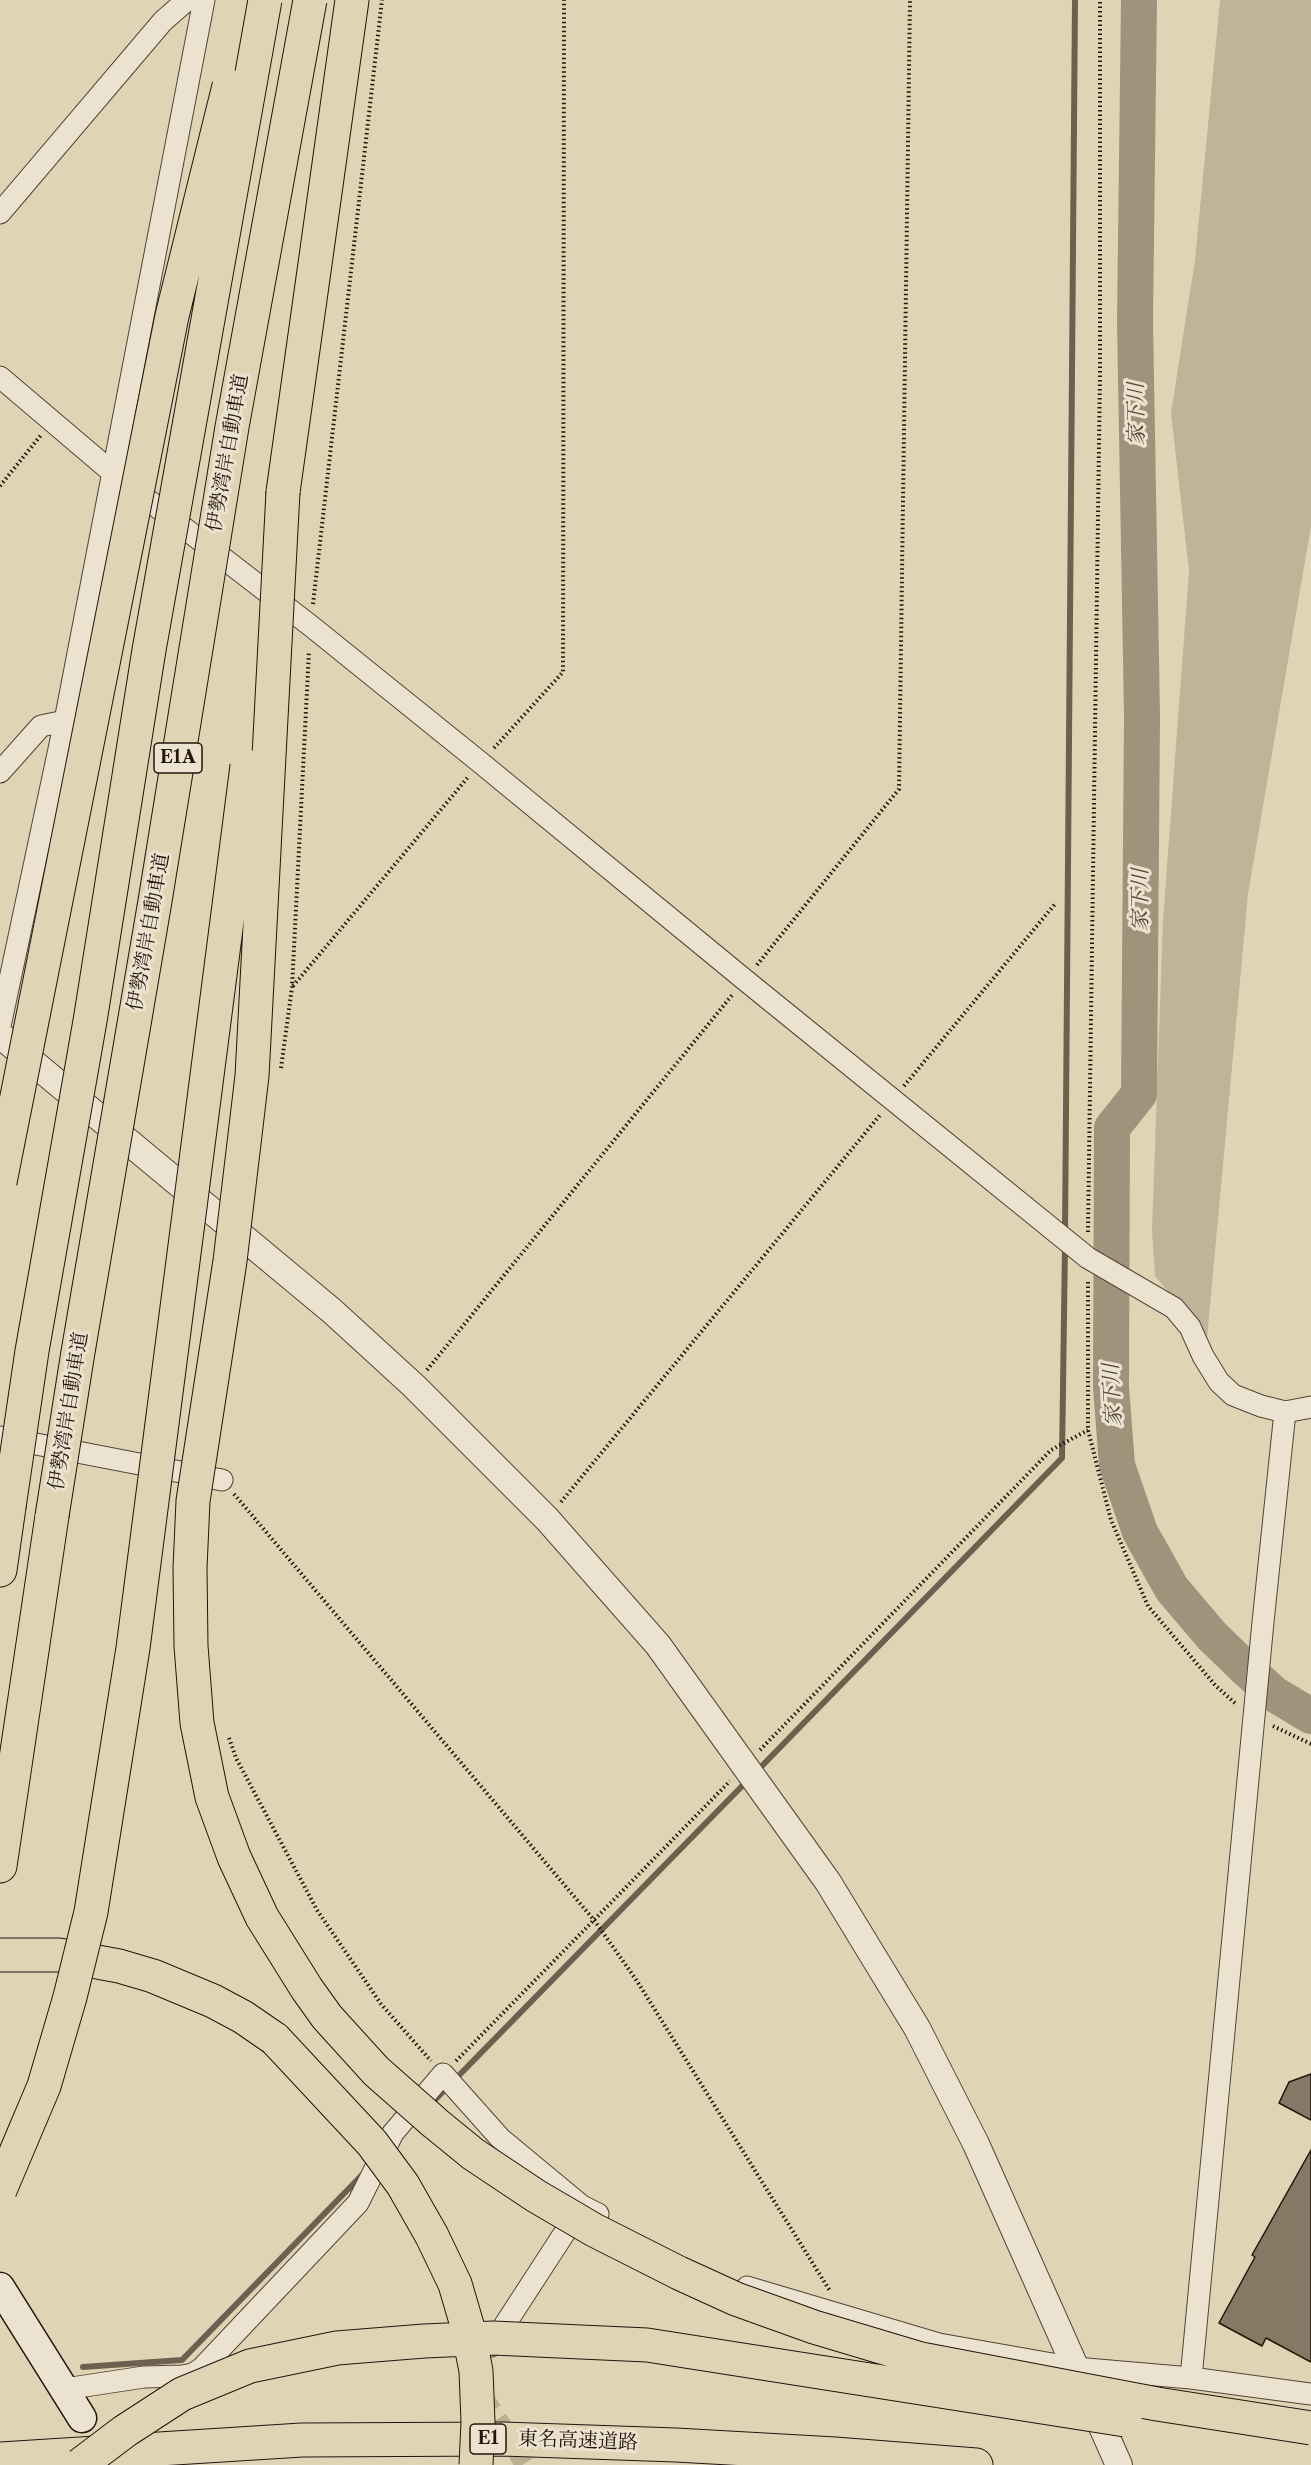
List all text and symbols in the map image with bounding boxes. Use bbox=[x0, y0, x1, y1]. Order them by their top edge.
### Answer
street label: 伊勢湾岸自動車道 bbox=[202, 372, 254, 534]
water label: 家下川 bbox=[1124, 382, 1150, 446]
road number: E1A bbox=[154, 743, 202, 773]
street label: 伊勢湾岸自動車道 bbox=[123, 851, 175, 1013]
water label: 家下川 bbox=[1128, 869, 1154, 931]
street label: 伊勢湾岸自動車道 bbox=[45, 1330, 93, 1492]
water label: 家下川 bbox=[1099, 1363, 1127, 1427]
road number: E1 bbox=[470, 2424, 506, 2454]
street label: 東名高速道路 bbox=[518, 2427, 638, 2455]

